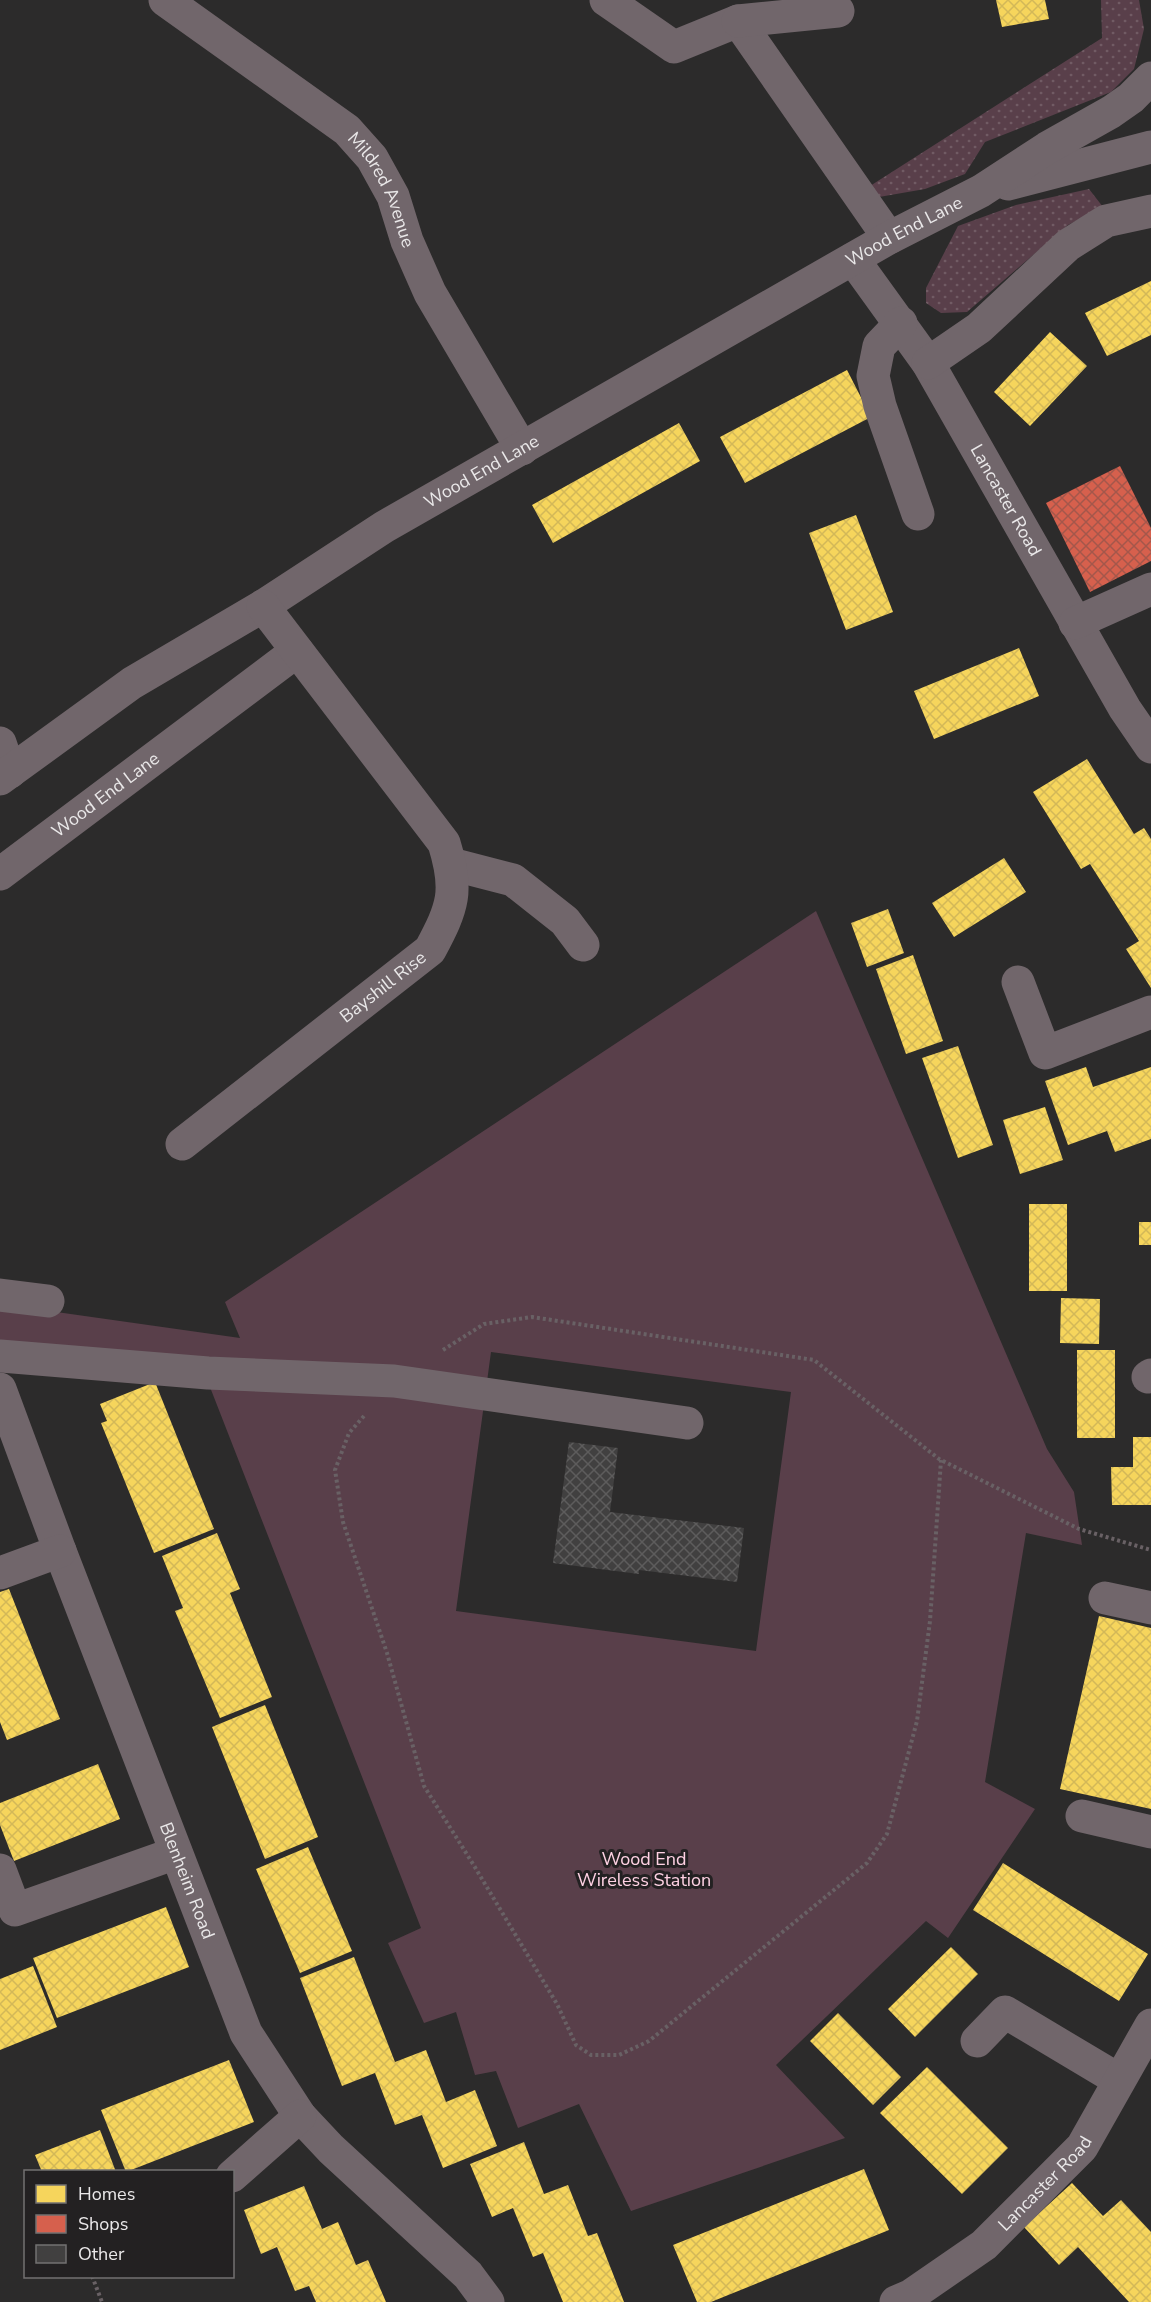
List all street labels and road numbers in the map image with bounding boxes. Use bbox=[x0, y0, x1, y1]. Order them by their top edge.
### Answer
street label: Mildred Avenue bbox=[342, 127, 420, 251]
street label: Wood End Lane bbox=[841, 190, 967, 272]
street label: Wood End Lane bbox=[420, 429, 543, 514]
street label: Lancaster Road bbox=[965, 440, 1047, 560]
street label: Wood End Lane bbox=[47, 746, 164, 843]
street label: Bayshill Rise bbox=[335, 946, 431, 1028]
street label: Blenheim Road bbox=[154, 1819, 221, 1942]
street label: Lancaster Road bbox=[993, 2132, 1098, 2236]

